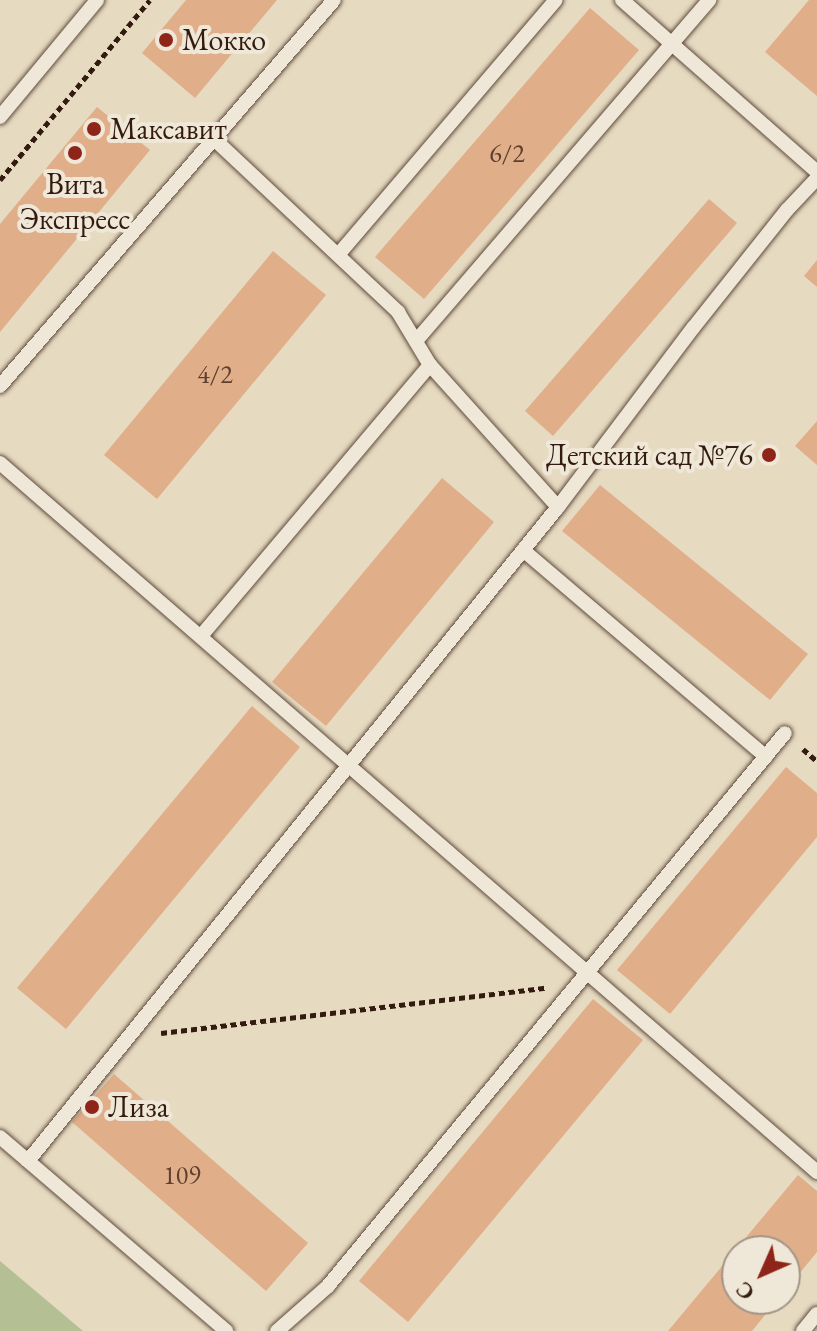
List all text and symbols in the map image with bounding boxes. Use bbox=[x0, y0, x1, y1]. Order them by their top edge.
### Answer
place label: Мокко bbox=[182, 22, 266, 58]
marker: Мокко bbox=[157, 31, 175, 49]
place label: Максавит bbox=[110, 111, 227, 147]
marker: Максавит bbox=[85, 120, 103, 138]
house number: 6/2 bbox=[489, 138, 525, 170]
marker: Вита Экспресс bbox=[66, 144, 84, 162]
place label: Вита Экспресс bbox=[20, 166, 130, 236]
house number: 4/2 bbox=[197, 359, 233, 391]
place label: Детский сад №76 bbox=[546, 437, 753, 473]
marker: Детский сад №76 bbox=[760, 446, 778, 464]
place label: Лиза bbox=[108, 1089, 169, 1125]
marker: Лиза bbox=[83, 1098, 101, 1116]
house number: 109 bbox=[163, 1160, 201, 1192]
north arrow bbox=[721, 1235, 801, 1315]
text: С bbox=[729, 1275, 761, 1307]

